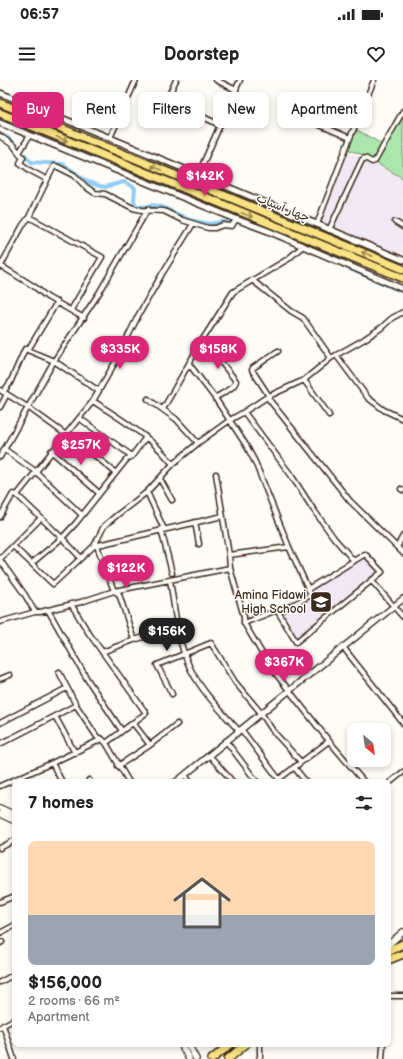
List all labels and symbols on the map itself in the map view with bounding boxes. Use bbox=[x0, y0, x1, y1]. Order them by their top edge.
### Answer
one-way arrow bbox=[55, 136, 67, 143]
one-way arrow bbox=[150, 163, 162, 171]
pin: $142K bbox=[177, 163, 233, 197]
street label: چهار آسیاب bbox=[254, 191, 312, 225]
one-way arrow bbox=[240, 212, 252, 220]
one-way arrow bbox=[361, 250, 373, 257]
pin: $335K bbox=[92, 336, 148, 370]
pin: $158K bbox=[190, 336, 246, 370]
pin: $257K bbox=[53, 432, 109, 466]
pin: $122K bbox=[98, 555, 154, 589]
place label: Amina Fidawi High School bbox=[235, 588, 306, 617]
school or university icon: Amina Fidawi High School bbox=[308, 589, 334, 615]
pin: $156K bbox=[139, 618, 195, 652]
pin: $367K bbox=[256, 649, 312, 683]
north arrow bbox=[347, 723, 391, 767]

